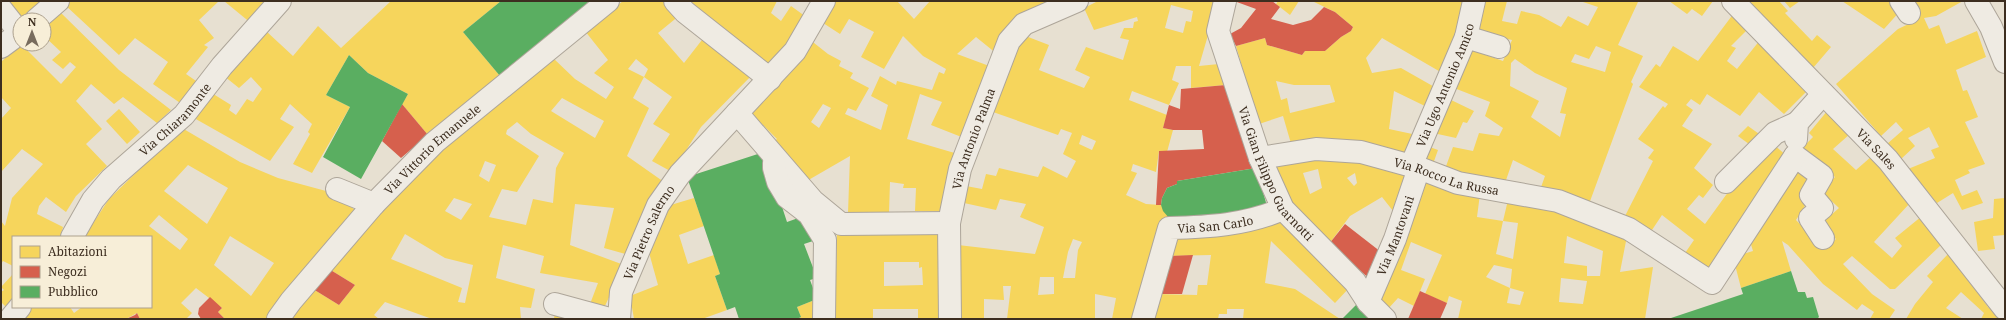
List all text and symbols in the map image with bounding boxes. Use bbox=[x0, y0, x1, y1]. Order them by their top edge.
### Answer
north arrow bbox=[12, 12, 52, 52]
text: N bbox=[28, 14, 37, 29]
street label: Via Ugo Antonio Amico bbox=[1412, 21, 1477, 149]
street label: Via Chiaramonte bbox=[135, 79, 215, 159]
street label: Via Antonio Palma bbox=[948, 85, 999, 191]
street label: Via Vittorio Emanuele bbox=[380, 100, 484, 198]
street label: Via Gian Filippo Guarnotti bbox=[1235, 104, 1318, 244]
street label: Via Sales bbox=[1853, 124, 1900, 173]
street label: Via Rocco La Russa bbox=[1392, 153, 1501, 199]
street label: Via Pietro Salerno bbox=[619, 181, 678, 282]
street label: Via Mantovani bbox=[1372, 193, 1418, 278]
street label: Via San Carlo bbox=[1177, 211, 1255, 236]
legend bbox=[12, 236, 152, 308]
text: Abitazioni bbox=[48, 243, 107, 260]
text: Negozi bbox=[48, 263, 87, 280]
text: Pubblico bbox=[48, 283, 98, 300]

